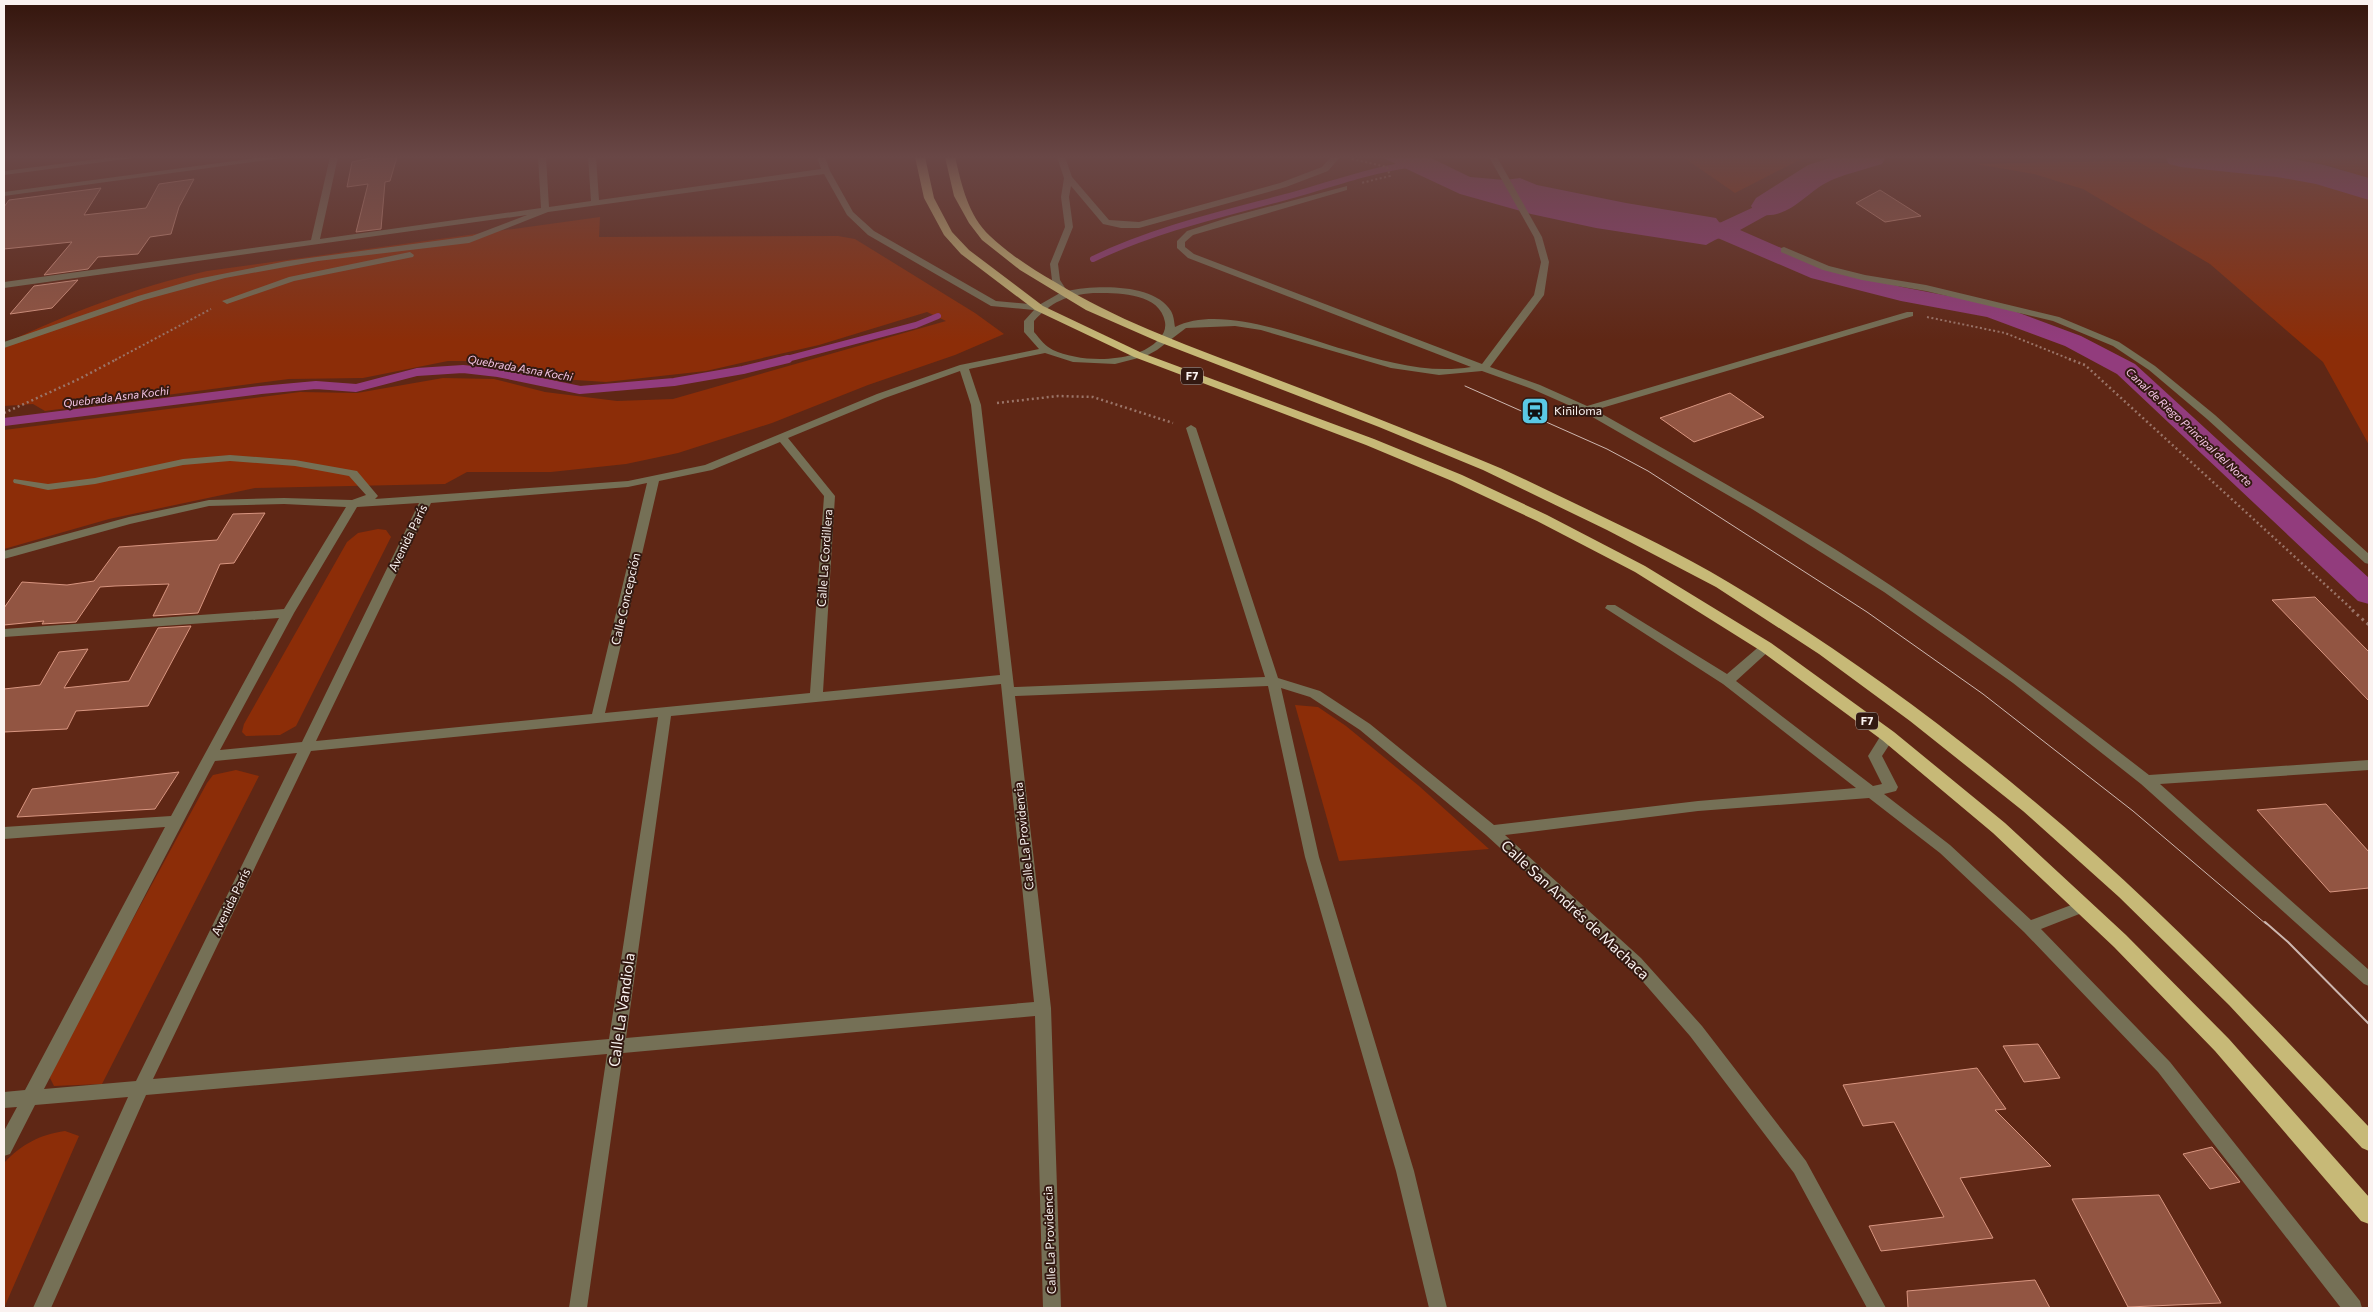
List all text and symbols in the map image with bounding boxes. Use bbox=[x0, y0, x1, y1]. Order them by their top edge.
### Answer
water label: Quebrada Asna Kochi bbox=[467, 352, 575, 383]
water label: Canal de Riego Principal del Norte bbox=[2124, 365, 2255, 489]
road number: F7 bbox=[1181, 368, 1203, 384]
water label: Quebrada Asna Kochi bbox=[62, 383, 171, 409]
station icon: Kiñiloma bbox=[1520, 396, 1550, 426]
place label: Kiñiloma bbox=[1554, 403, 1602, 417]
street label: Avenida París bbox=[385, 502, 429, 573]
street label: Calle La Cordillera bbox=[814, 509, 834, 607]
street label: Calle Concepción bbox=[608, 551, 642, 646]
road number: F7 bbox=[1856, 712, 1878, 729]
street label: Calle La Providencia bbox=[1010, 781, 1036, 891]
street label: Calle San Andrés de Machaca bbox=[1498, 836, 1654, 983]
street label: Avenida París bbox=[208, 866, 252, 937]
street label: Calle La Vandiola bbox=[604, 952, 638, 1068]
street label: Calle La Providencia bbox=[1040, 1186, 1058, 1294]

